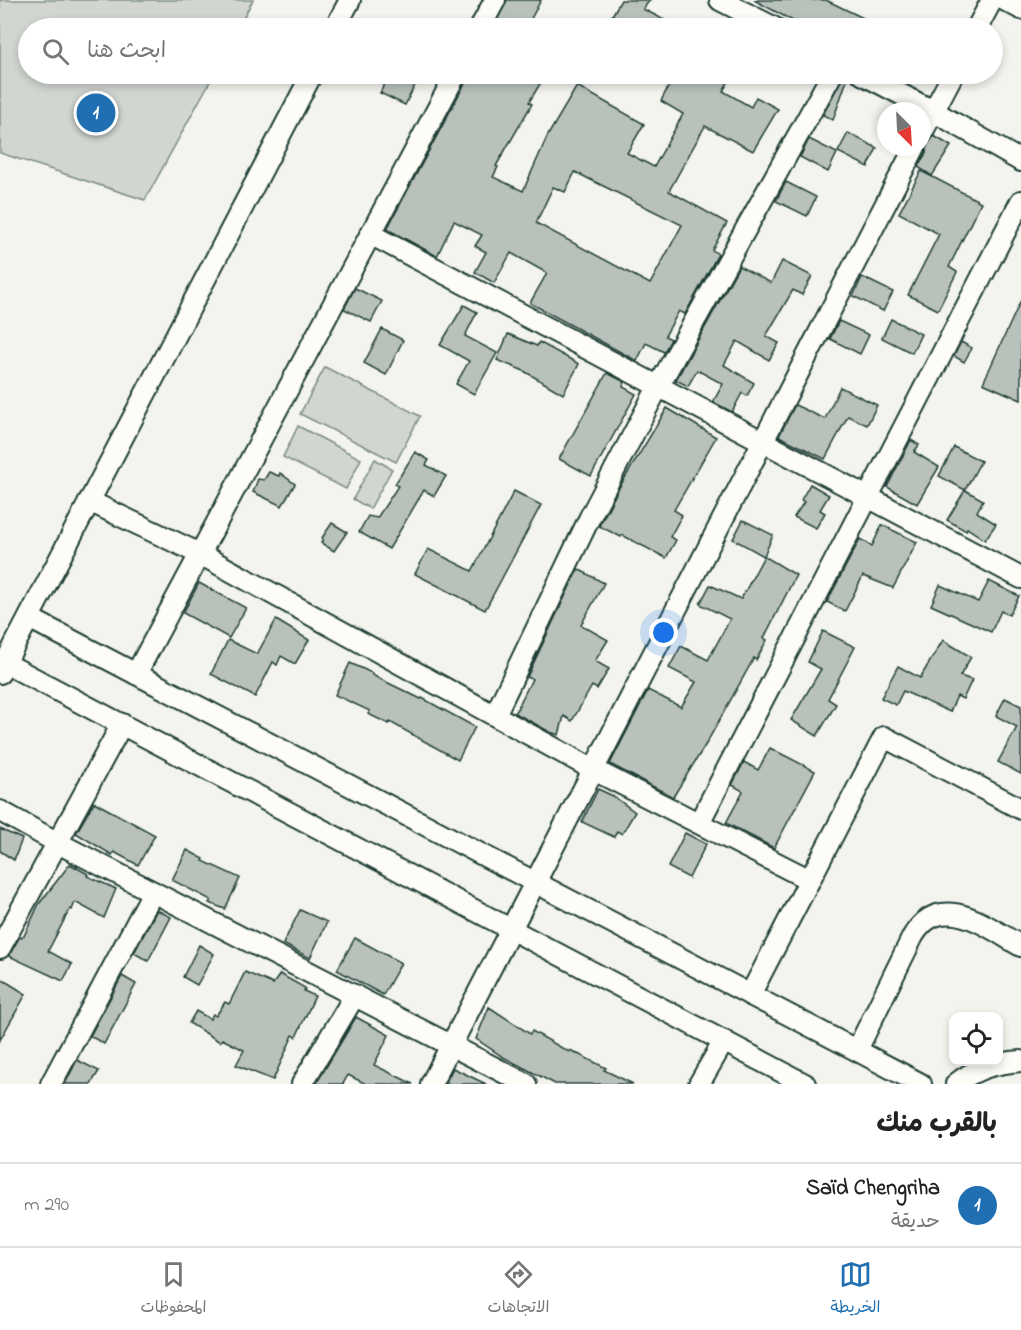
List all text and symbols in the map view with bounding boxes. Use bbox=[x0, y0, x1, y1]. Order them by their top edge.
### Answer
search box bbox=[18, 18, 1003, 84]
icon: search bbox=[39, 35, 72, 68]
text: ابحث هنا bbox=[87, 36, 166, 68]
pin: 1 bbox=[76, 90, 116, 136]
north arrow bbox=[877, 102, 931, 156]
your location bbox=[649, 618, 678, 647]
map controls bbox=[949, 1012, 1003, 1066]
button: locate bbox=[949, 1012, 1003, 1066]
text: بالقرب منك bbox=[876, 1106, 997, 1144]
text: Saïd Chengriha bbox=[806, 1173, 940, 1205]
text: 290 m bbox=[24, 1191, 69, 1220]
text: 1 bbox=[974, 1191, 981, 1220]
text: حديقة bbox=[891, 1208, 940, 1237]
tab: المحفوظات bbox=[141, 1258, 206, 1321]
tab: الاتجاهات bbox=[488, 1258, 549, 1321]
tab: الخريطة bbox=[831, 1258, 880, 1321]

